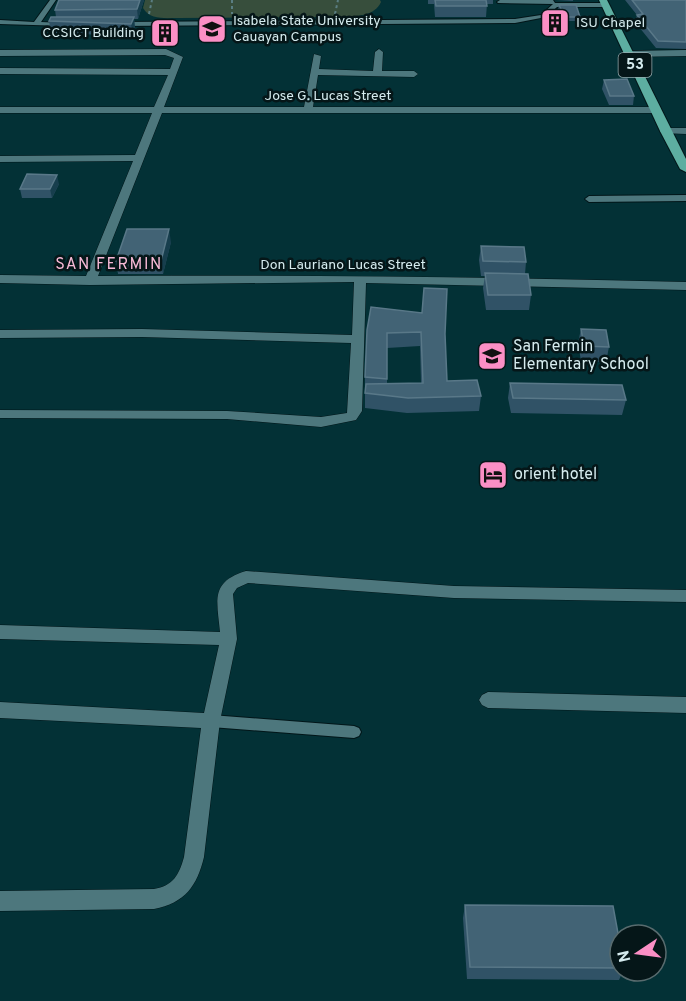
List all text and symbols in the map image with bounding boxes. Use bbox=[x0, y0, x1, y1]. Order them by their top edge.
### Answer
building icon: ISU Chapel bbox=[539, 7, 571, 39]
school or university icon: Isabela State University Cauayan Campus bbox=[196, 13, 228, 45]
place label: Isabela State University Cauayan Campus bbox=[233, 13, 381, 46]
place label: ISU Chapel bbox=[576, 15, 645, 32]
building icon: CCSICT Building bbox=[149, 17, 181, 49]
place label: CCSICT Building bbox=[42, 25, 144, 42]
road number: 53 bbox=[618, 53, 652, 77]
street label: Jose G. Lucas Street bbox=[265, 88, 391, 105]
district label: SAN FERMIN bbox=[55, 255, 163, 275]
street label: Don Lauriano Lucas Street bbox=[260, 257, 426, 274]
place label: San Fermin Elementary School bbox=[513, 337, 649, 375]
school or university icon: San Fermin Elementary School bbox=[476, 340, 508, 372]
hotel icon: orient hotel bbox=[477, 459, 509, 491]
place label: orient hotel bbox=[514, 465, 597, 485]
north arrow bbox=[608, 923, 668, 983]
text: N bbox=[614, 948, 636, 964]

